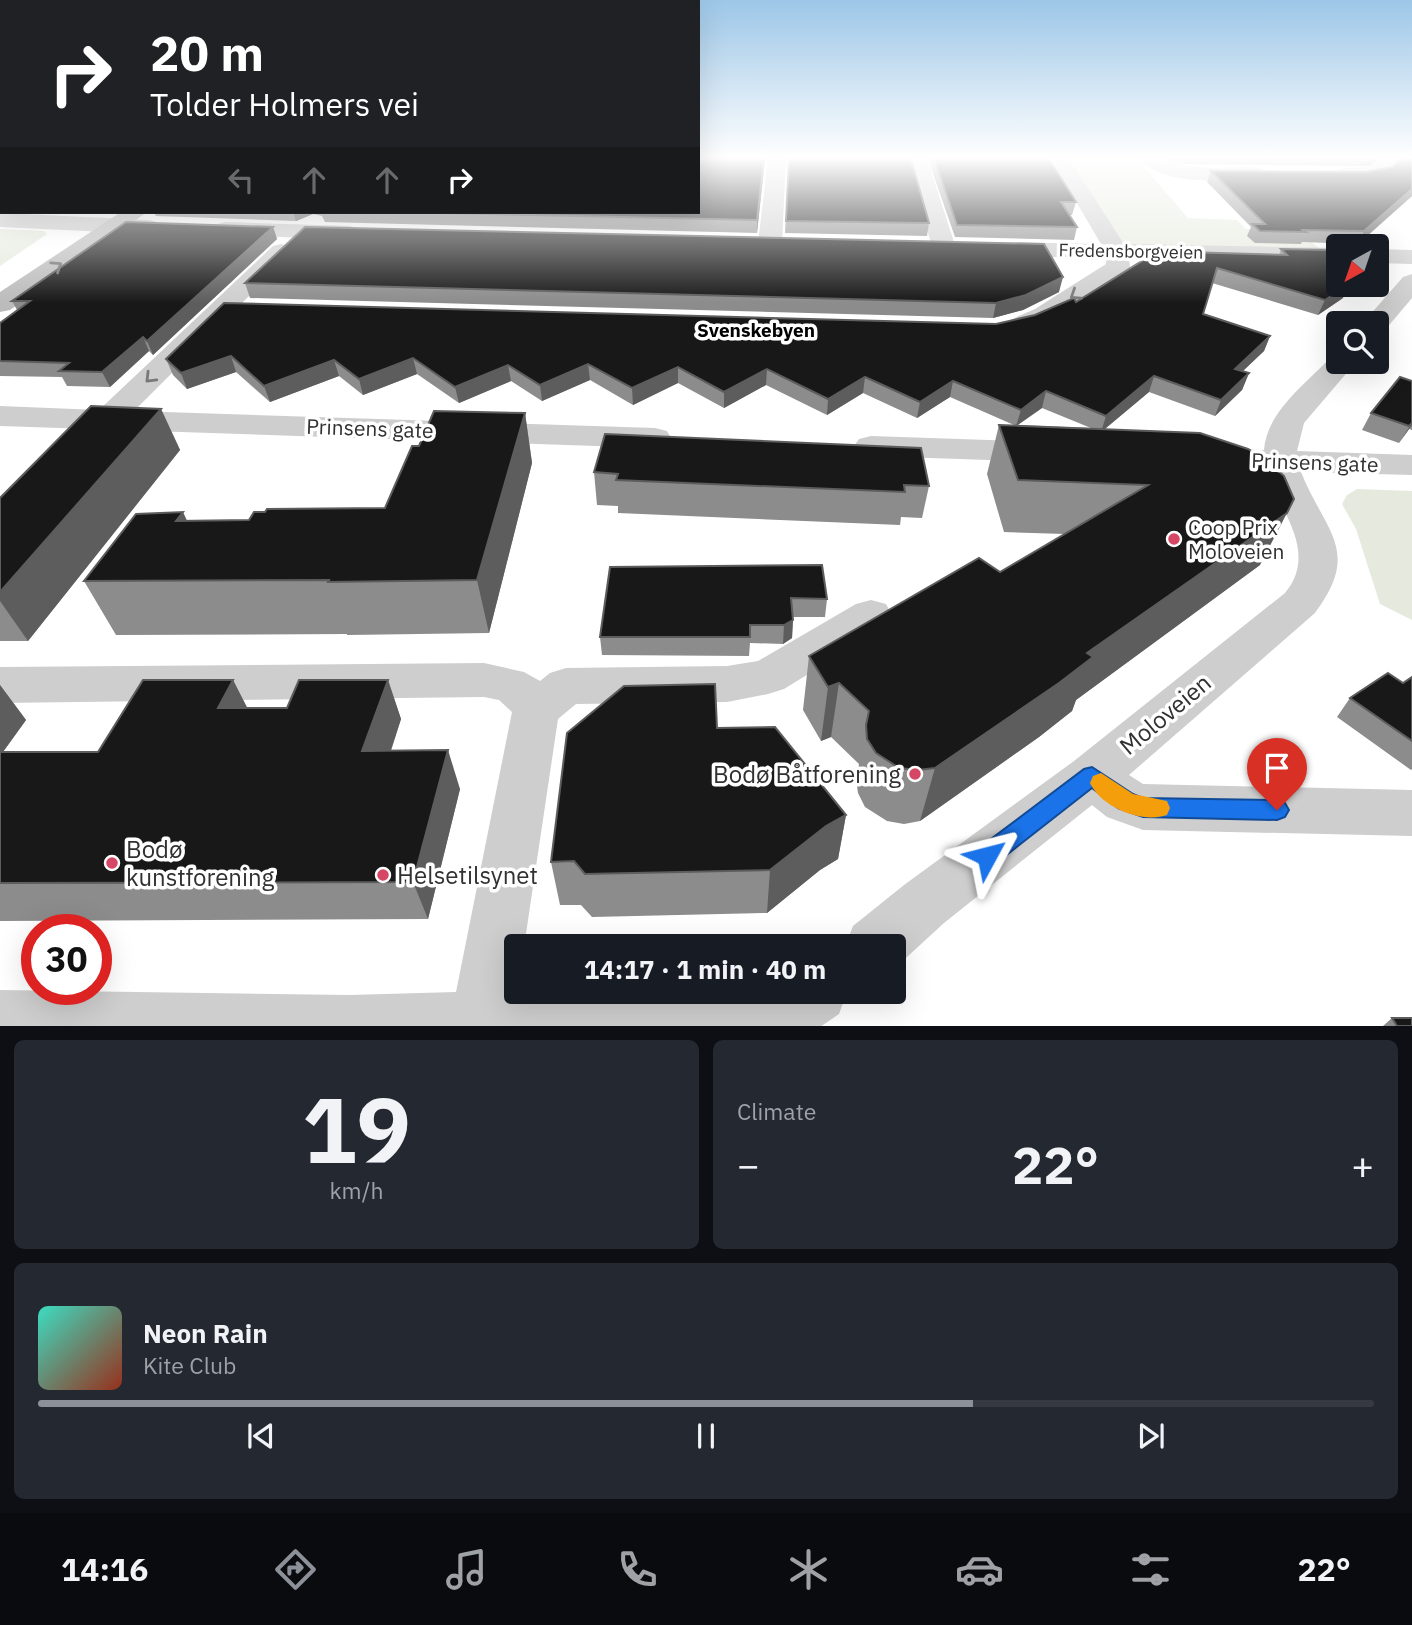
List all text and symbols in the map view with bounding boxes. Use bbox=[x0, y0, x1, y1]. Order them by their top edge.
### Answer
text: 20 m bbox=[150, 21, 264, 84]
icon: right bbox=[35, 28, 126, 119]
text: Tolder Holmers vei bbox=[150, 83, 419, 125]
icon: left bbox=[222, 161, 260, 199]
icon: ahead bbox=[295, 161, 333, 199]
icon: ahead bbox=[368, 161, 406, 199]
icon: right bbox=[441, 161, 479, 199]
north arrow bbox=[1326, 234, 1390, 298]
map controls bbox=[1326, 234, 1389, 374]
street label: Fredensborgveien bbox=[1058, 238, 1204, 264]
one-way arrow bbox=[49, 261, 62, 274]
one-way arrow bbox=[1070, 286, 1083, 299]
button: search bbox=[1326, 311, 1389, 374]
district label: Svenskebyen bbox=[697, 318, 815, 342]
one-way arrow bbox=[145, 369, 158, 382]
street label: Prinsens gate bbox=[306, 412, 434, 444]
street label: Prinsens gate bbox=[1251, 446, 1379, 478]
place label: Coop Prix Moloveien bbox=[1188, 513, 1285, 565]
marker: Coop Prix Moloveien bbox=[1166, 531, 1182, 547]
street label: Moloveien bbox=[1112, 666, 1218, 762]
pin bbox=[1247, 738, 1307, 810]
icon: arrive bbox=[1258, 749, 1296, 787]
place label: Bodø Båtforening bbox=[713, 758, 901, 790]
marker: Bodø Båtforening bbox=[907, 766, 923, 782]
position arrow bbox=[950, 819, 1024, 893]
place label: Bodø kunstforening bbox=[126, 833, 275, 893]
marker: Bodø kunstforening bbox=[104, 855, 120, 871]
place label: Helsetilsynet bbox=[397, 859, 538, 891]
marker: Helsetilsynet bbox=[375, 867, 391, 883]
speed limit sign: 30 bbox=[21, 914, 112, 1005]
text: 14:17 · 1 min · 40 m bbox=[584, 952, 826, 986]
text: 19 bbox=[302, 1070, 411, 1188]
text: Climate bbox=[737, 1096, 816, 1126]
text: 22° bbox=[1012, 1131, 1099, 1198]
text: − bbox=[737, 1140, 760, 1189]
text: + bbox=[1351, 1140, 1374, 1189]
text: km/h bbox=[329, 1175, 384, 1205]
text: Neon Rain bbox=[143, 1316, 268, 1350]
text: Kite Club bbox=[143, 1350, 236, 1380]
icon: previous bbox=[242, 1417, 280, 1455]
icon: pause bbox=[687, 1417, 725, 1455]
icon: next bbox=[1132, 1417, 1170, 1455]
icon: directions bbox=[271, 1545, 320, 1594]
icon: music bbox=[442, 1545, 491, 1594]
icon: phone bbox=[613, 1545, 662, 1594]
icon: climate bbox=[784, 1545, 833, 1594]
icon: car bbox=[955, 1545, 1004, 1594]
icon: filters bbox=[1126, 1545, 1175, 1594]
text: 14:16 bbox=[61, 1548, 148, 1590]
text: 22° bbox=[1297, 1548, 1351, 1590]

